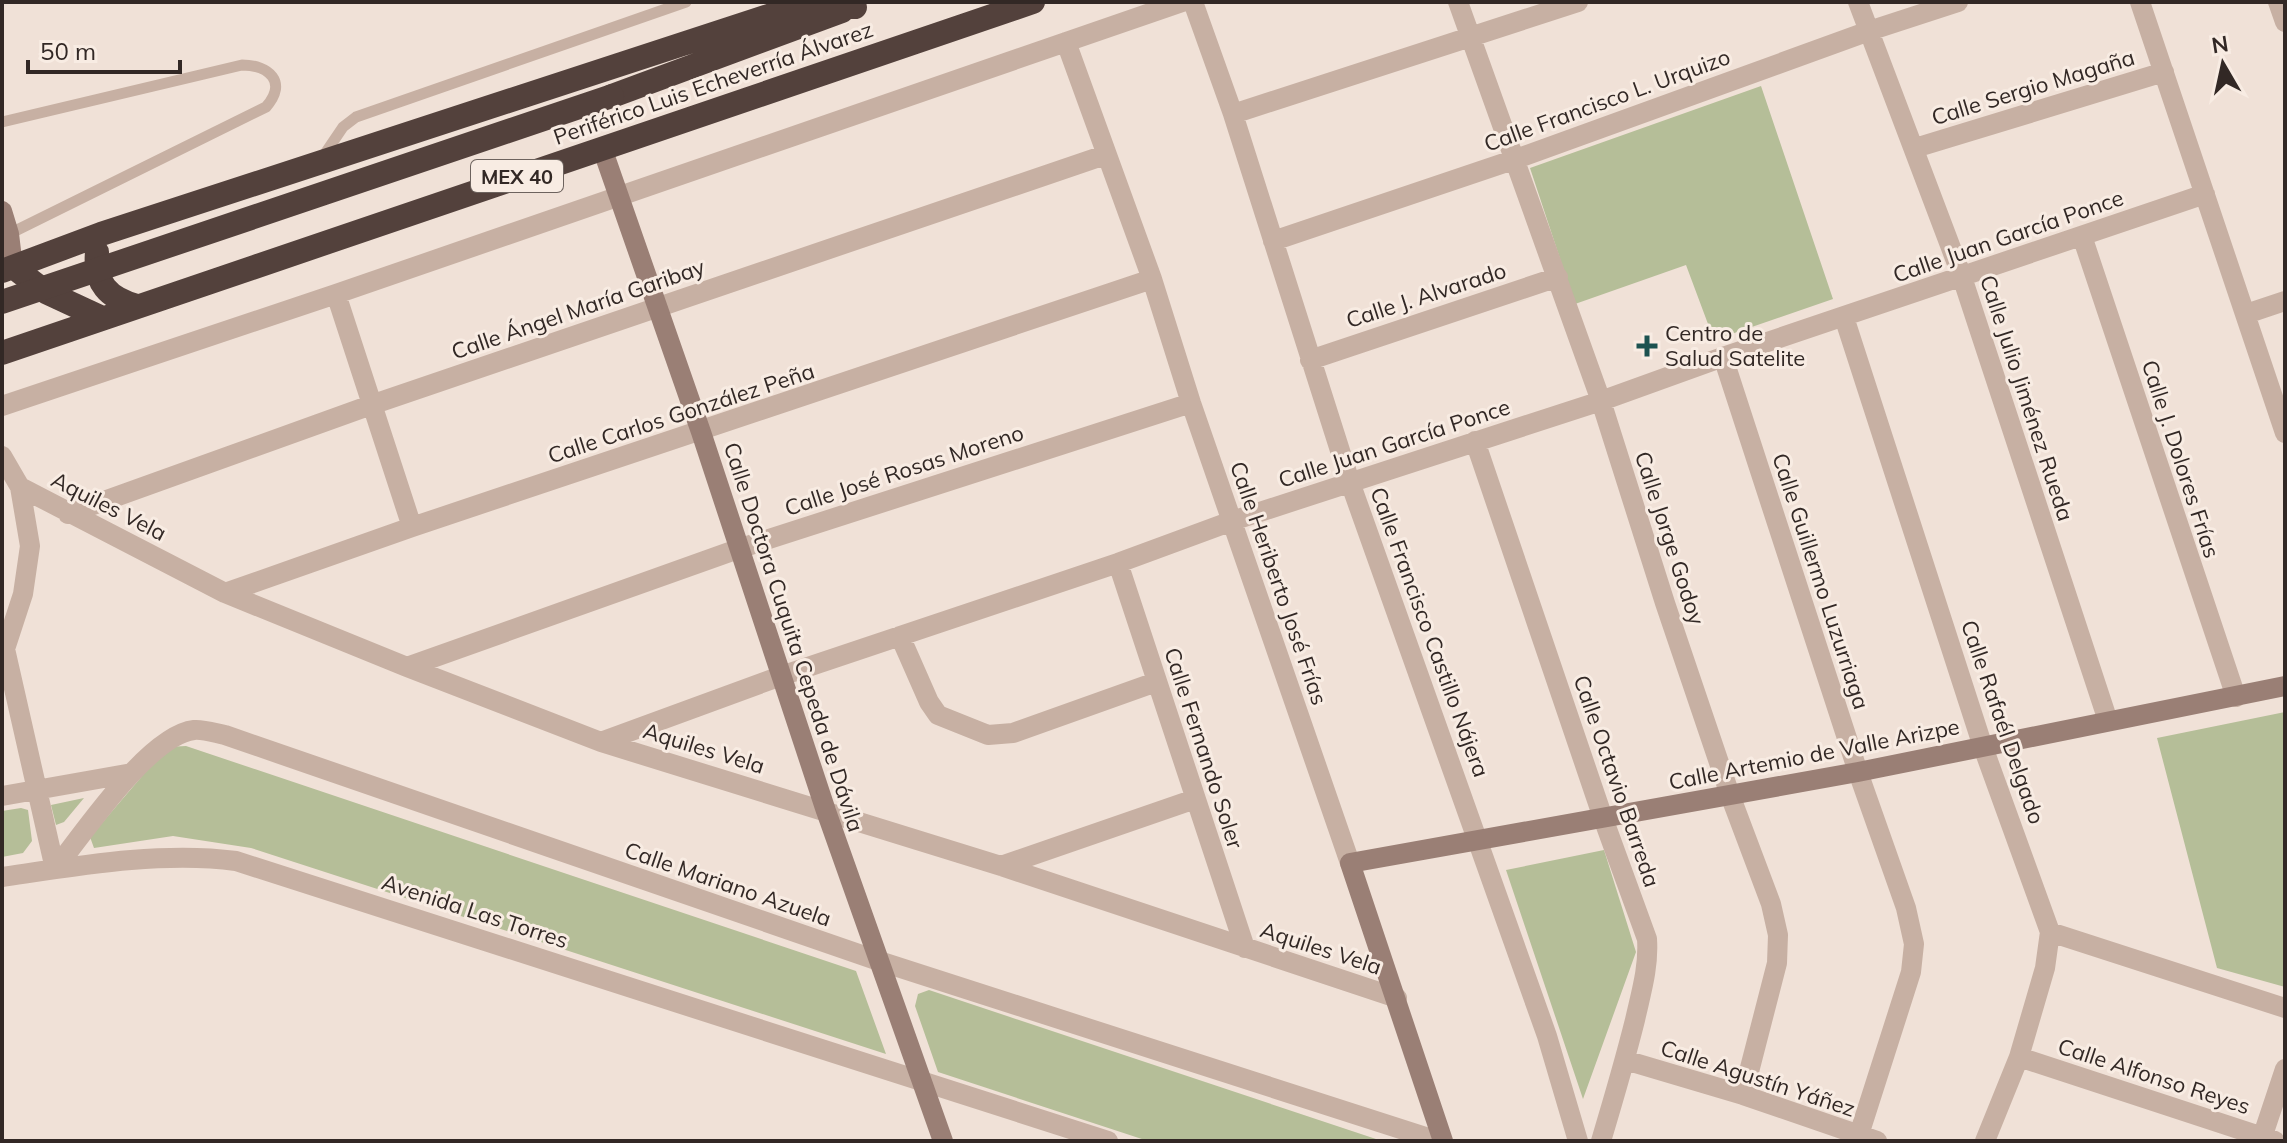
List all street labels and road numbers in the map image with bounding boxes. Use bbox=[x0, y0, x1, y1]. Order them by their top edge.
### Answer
street label: Periférico Luis Echeverría Álvarez bbox=[550, 15, 876, 151]
street label: Calle Francisco L. Urquizo bbox=[1480, 42, 1734, 158]
street label: Calle Sergio Magaña bbox=[1928, 43, 2138, 131]
road number: MEX 40 bbox=[471, 160, 563, 192]
street label: Calle Juan García Ponce bbox=[1889, 183, 2127, 289]
street label: Calle Ángel María Garibay bbox=[448, 252, 709, 366]
street label: Calle J. Alvarado bbox=[1342, 256, 1510, 334]
street label: Calle Julio Jiménez Rueda bbox=[1974, 272, 2080, 524]
street label: Calle J. Dolores Frías bbox=[2136, 356, 2226, 562]
street label: Calle Carlos González Peña bbox=[544, 357, 818, 469]
street label: Calle Juan García Ponce bbox=[1275, 392, 1513, 494]
street label: Calle José Rosas Moreno bbox=[781, 418, 1027, 522]
street label: Calle Doctora Cuquita Cepeda de Dávila bbox=[718, 439, 870, 835]
street label: Calle Jorge Godoy bbox=[1629, 448, 1711, 629]
street label: Calle Guillermo Luzurriaga bbox=[1766, 449, 1876, 713]
street label: Calle Heriberto José Frías bbox=[1224, 458, 1334, 708]
street label: Aquiles Vela bbox=[47, 465, 171, 547]
street label: Calle Francisco Castillo Nájera bbox=[1364, 483, 1496, 781]
street label: Calle Rafaél Delgado bbox=[1955, 616, 2051, 828]
street label: Calle Fernando Soler bbox=[1158, 644, 1250, 852]
street label: Calle Octavio Barreda bbox=[1568, 671, 1666, 891]
street label: Calle Artemio de Valle Arizpe bbox=[1666, 712, 1962, 796]
street label: Aquiles Vela bbox=[640, 716, 768, 780]
street label: Calle Mariano Azuela bbox=[621, 836, 835, 932]
street label: Avenida Las Torres bbox=[378, 868, 572, 954]
street label: Aquiles Vela bbox=[1257, 915, 1385, 981]
street label: Calle Alfonso Reyes bbox=[2054, 1032, 2254, 1120]
street label: Calle Agustín Yáñez bbox=[1657, 1033, 1859, 1123]

